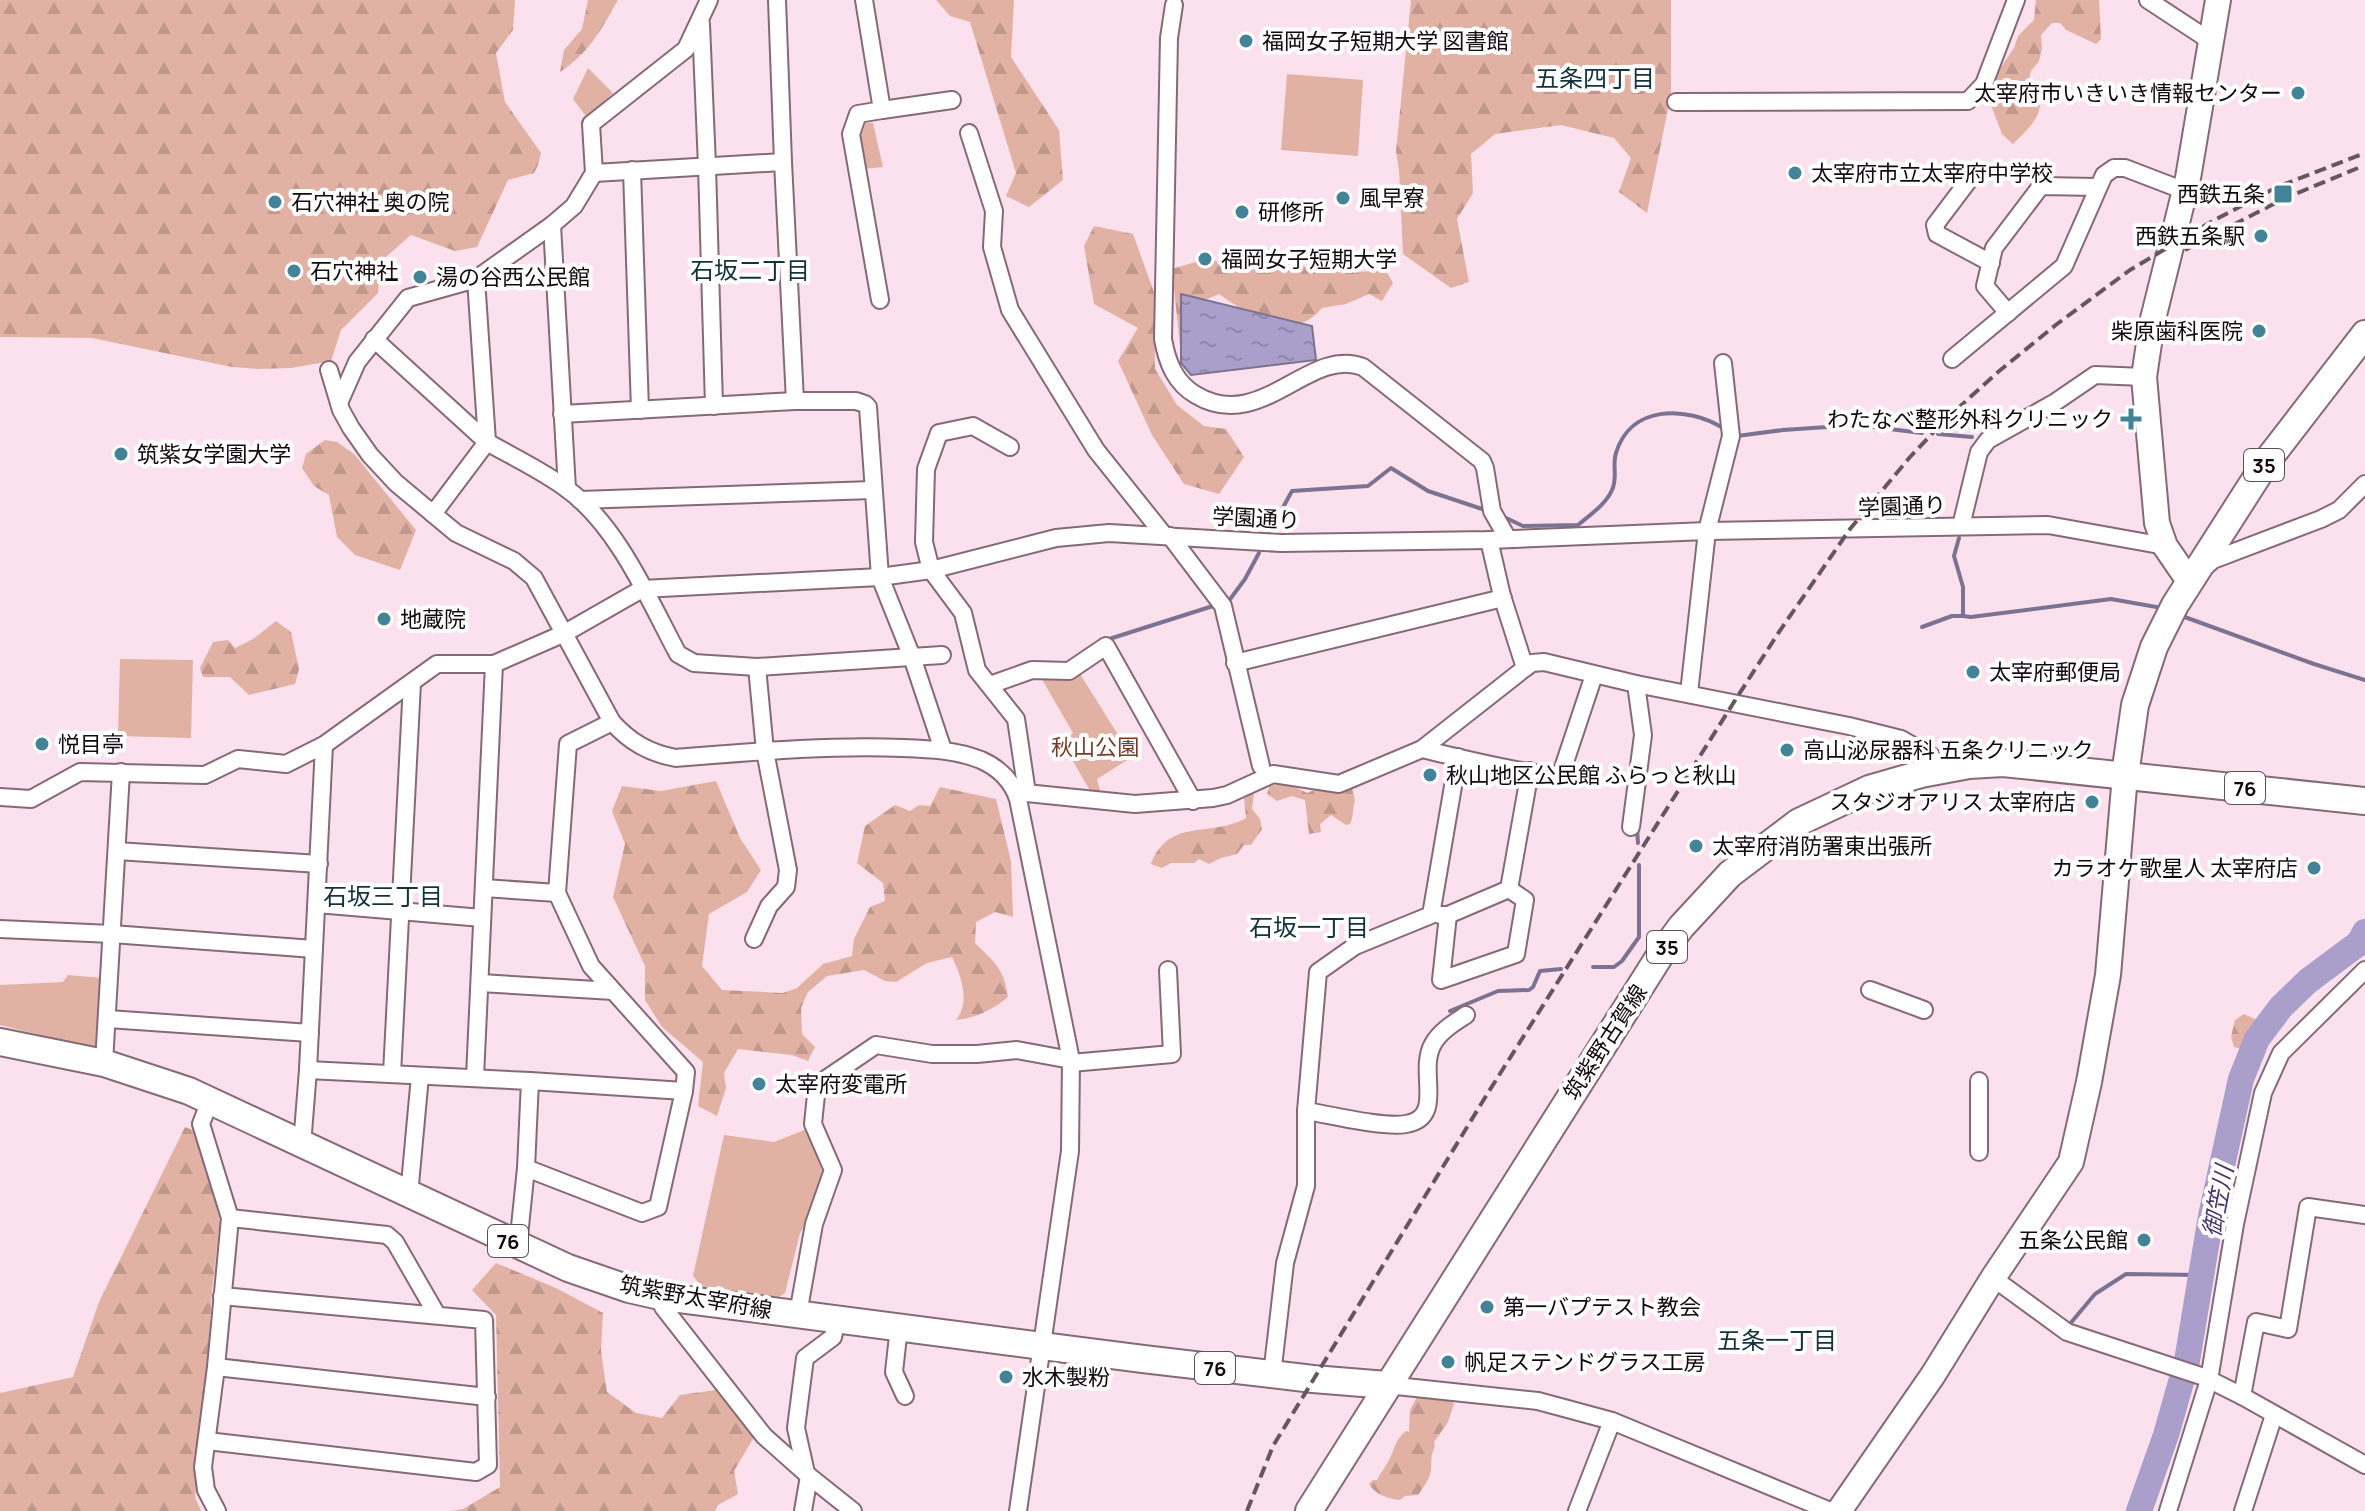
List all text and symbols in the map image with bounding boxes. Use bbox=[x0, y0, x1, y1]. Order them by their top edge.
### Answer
place label: 福岡女子短期大学 図書館 bbox=[1262, 26, 1508, 56]
marker: 福岡女子短期大学 図書館 bbox=[1237, 32, 1255, 50]
district label: 五条四丁目 bbox=[1535, 61, 1655, 94]
place label: 太宰府市いきいき情報センター bbox=[1974, 78, 2282, 108]
marker: 太宰府市いきいき情報センター bbox=[2289, 84, 2307, 102]
place label: 太宰府市立太宰府中学校 bbox=[1811, 158, 2053, 188]
marker: 太宰府市立太宰府中学校 bbox=[1786, 164, 1804, 182]
place label: 西鉄五条 bbox=[2177, 179, 2265, 209]
place label: 風早寮 bbox=[1359, 183, 1425, 213]
marker: 西鉄五条 bbox=[2272, 183, 2294, 205]
place label: 石穴神社 奥の院 bbox=[291, 187, 449, 217]
marker: 風早寮 bbox=[1334, 189, 1352, 207]
marker: 石穴神社 奥の院 bbox=[266, 193, 284, 211]
place label: 研修所 bbox=[1258, 197, 1324, 227]
marker: 研修所 bbox=[1233, 203, 1251, 221]
place label: 西鉄五条駅 bbox=[2135, 221, 2245, 251]
marker: 西鉄五条駅 bbox=[2252, 227, 2270, 245]
place label: 福岡女子短期大学 bbox=[1221, 244, 1397, 274]
marker: 福岡女子短期大学 bbox=[1196, 250, 1214, 268]
district label: 石坂二丁目 bbox=[690, 253, 810, 286]
place label: 石穴神社 bbox=[310, 256, 398, 286]
marker: 石穴神社 bbox=[285, 262, 303, 280]
place label: 湯の谷西公民館 bbox=[436, 262, 590, 292]
marker: 湯の谷西公民館 bbox=[411, 268, 429, 286]
place label: 柴原歯科医院 bbox=[2111, 316, 2243, 346]
marker: 柴原歯科医院 bbox=[2250, 322, 2268, 340]
place label: わたなべ整形外科クリニック bbox=[1827, 404, 2113, 434]
marker: わたなべ整形外科クリニック bbox=[2120, 408, 2142, 430]
place label: 筑紫女学園大学 bbox=[137, 439, 291, 469]
marker: 筑紫女学園大学 bbox=[112, 445, 130, 463]
road number: 35 bbox=[2244, 449, 2284, 481]
street label: 学園通り bbox=[1857, 489, 1947, 523]
street label: 学園通り bbox=[1211, 501, 1301, 535]
place label: 地蔵院 bbox=[400, 604, 466, 634]
marker: 地蔵院 bbox=[375, 610, 393, 628]
place label: 太宰府郵便局 bbox=[1989, 657, 2121, 687]
marker: 太宰府郵便局 bbox=[1964, 663, 1982, 681]
place label: 悦目亭 bbox=[58, 729, 124, 759]
park label: 秋山公園 bbox=[1051, 732, 1139, 762]
marker: 悦目亭 bbox=[33, 735, 51, 753]
place label: 高山泌尿器科 五条クリニック bbox=[1803, 735, 2093, 765]
marker: 高山泌尿器科 五条クリニック bbox=[1778, 741, 1796, 759]
place label: 秋山地区公民館 ふらっと秋山 bbox=[1446, 760, 1736, 790]
marker: 秋山地区公民館 ふらっと秋山 bbox=[1421, 766, 1439, 784]
road number: 76 bbox=[2225, 772, 2265, 804]
place label: スタジオアリス 太宰府店 bbox=[1830, 787, 2076, 817]
marker: スタジオアリス 太宰府店 bbox=[2083, 793, 2101, 811]
place label: 太宰府消防署東出張所 bbox=[1712, 831, 1932, 861]
marker: 太宰府消防署東出張所 bbox=[1687, 837, 1705, 855]
place label: カラオケ歌星人 太宰府店 bbox=[2052, 853, 2298, 883]
marker: カラオケ歌星人 太宰府店 bbox=[2305, 859, 2323, 877]
district label: 石坂三丁目 bbox=[323, 879, 443, 912]
district label: 石坂一丁目 bbox=[1249, 910, 1369, 943]
road number: 35 bbox=[1647, 931, 1687, 963]
street label: 筑紫野古賀線 bbox=[1556, 978, 1654, 1106]
place label: 太宰府変電所 bbox=[775, 1069, 907, 1099]
marker: 太宰府変電所 bbox=[750, 1075, 768, 1093]
water label: 御笠川 bbox=[2194, 1160, 2241, 1239]
road number: 76 bbox=[488, 1225, 528, 1257]
place label: 五条公民館 bbox=[2018, 1225, 2128, 1255]
marker: 五条公民館 bbox=[2135, 1231, 2153, 1249]
street label: 筑紫野太宰府線 bbox=[618, 1269, 774, 1325]
place label: 第一バプテスト教会 bbox=[1503, 1292, 1701, 1322]
marker: 第一バプテスト教会 bbox=[1478, 1298, 1496, 1316]
district label: 五条一丁目 bbox=[1717, 1323, 1837, 1356]
place label: 帆足ステンドグラス工房 bbox=[1464, 1347, 1706, 1377]
road number: 76 bbox=[1195, 1352, 1235, 1384]
marker: 帆足ステンドグラス工房 bbox=[1439, 1353, 1457, 1371]
place label: 水木製粉 bbox=[1022, 1362, 1110, 1392]
marker: 水木製粉 bbox=[997, 1368, 1015, 1386]

